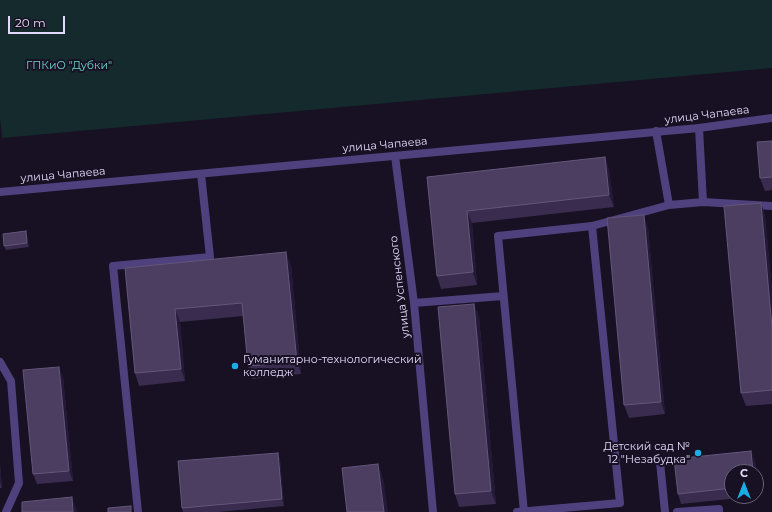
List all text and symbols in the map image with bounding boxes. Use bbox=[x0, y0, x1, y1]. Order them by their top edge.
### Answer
scale bar bbox=[10, 8, 67, 34]
text: 20 m bbox=[15, 15, 46, 30]
park label: ГПКиО "Дубки" bbox=[26, 59, 112, 73]
street label: улица Чапаева bbox=[664, 103, 750, 127]
street label: улица Чапаева bbox=[342, 135, 428, 155]
street label: улица Чапаева bbox=[20, 165, 106, 185]
street label: улица Успенского bbox=[387, 235, 413, 339]
place label: Гуманитарно-технологический колледж bbox=[243, 353, 421, 379]
marker: Гуманитарно-технологический колледж bbox=[230, 361, 240, 371]
place label: Детский сад № 12 "Незабудка" bbox=[603, 440, 690, 466]
marker: Детский сад № 12 "Незабудка" bbox=[693, 448, 703, 458]
north arrow bbox=[724, 464, 764, 504]
text: С bbox=[740, 466, 748, 480]

